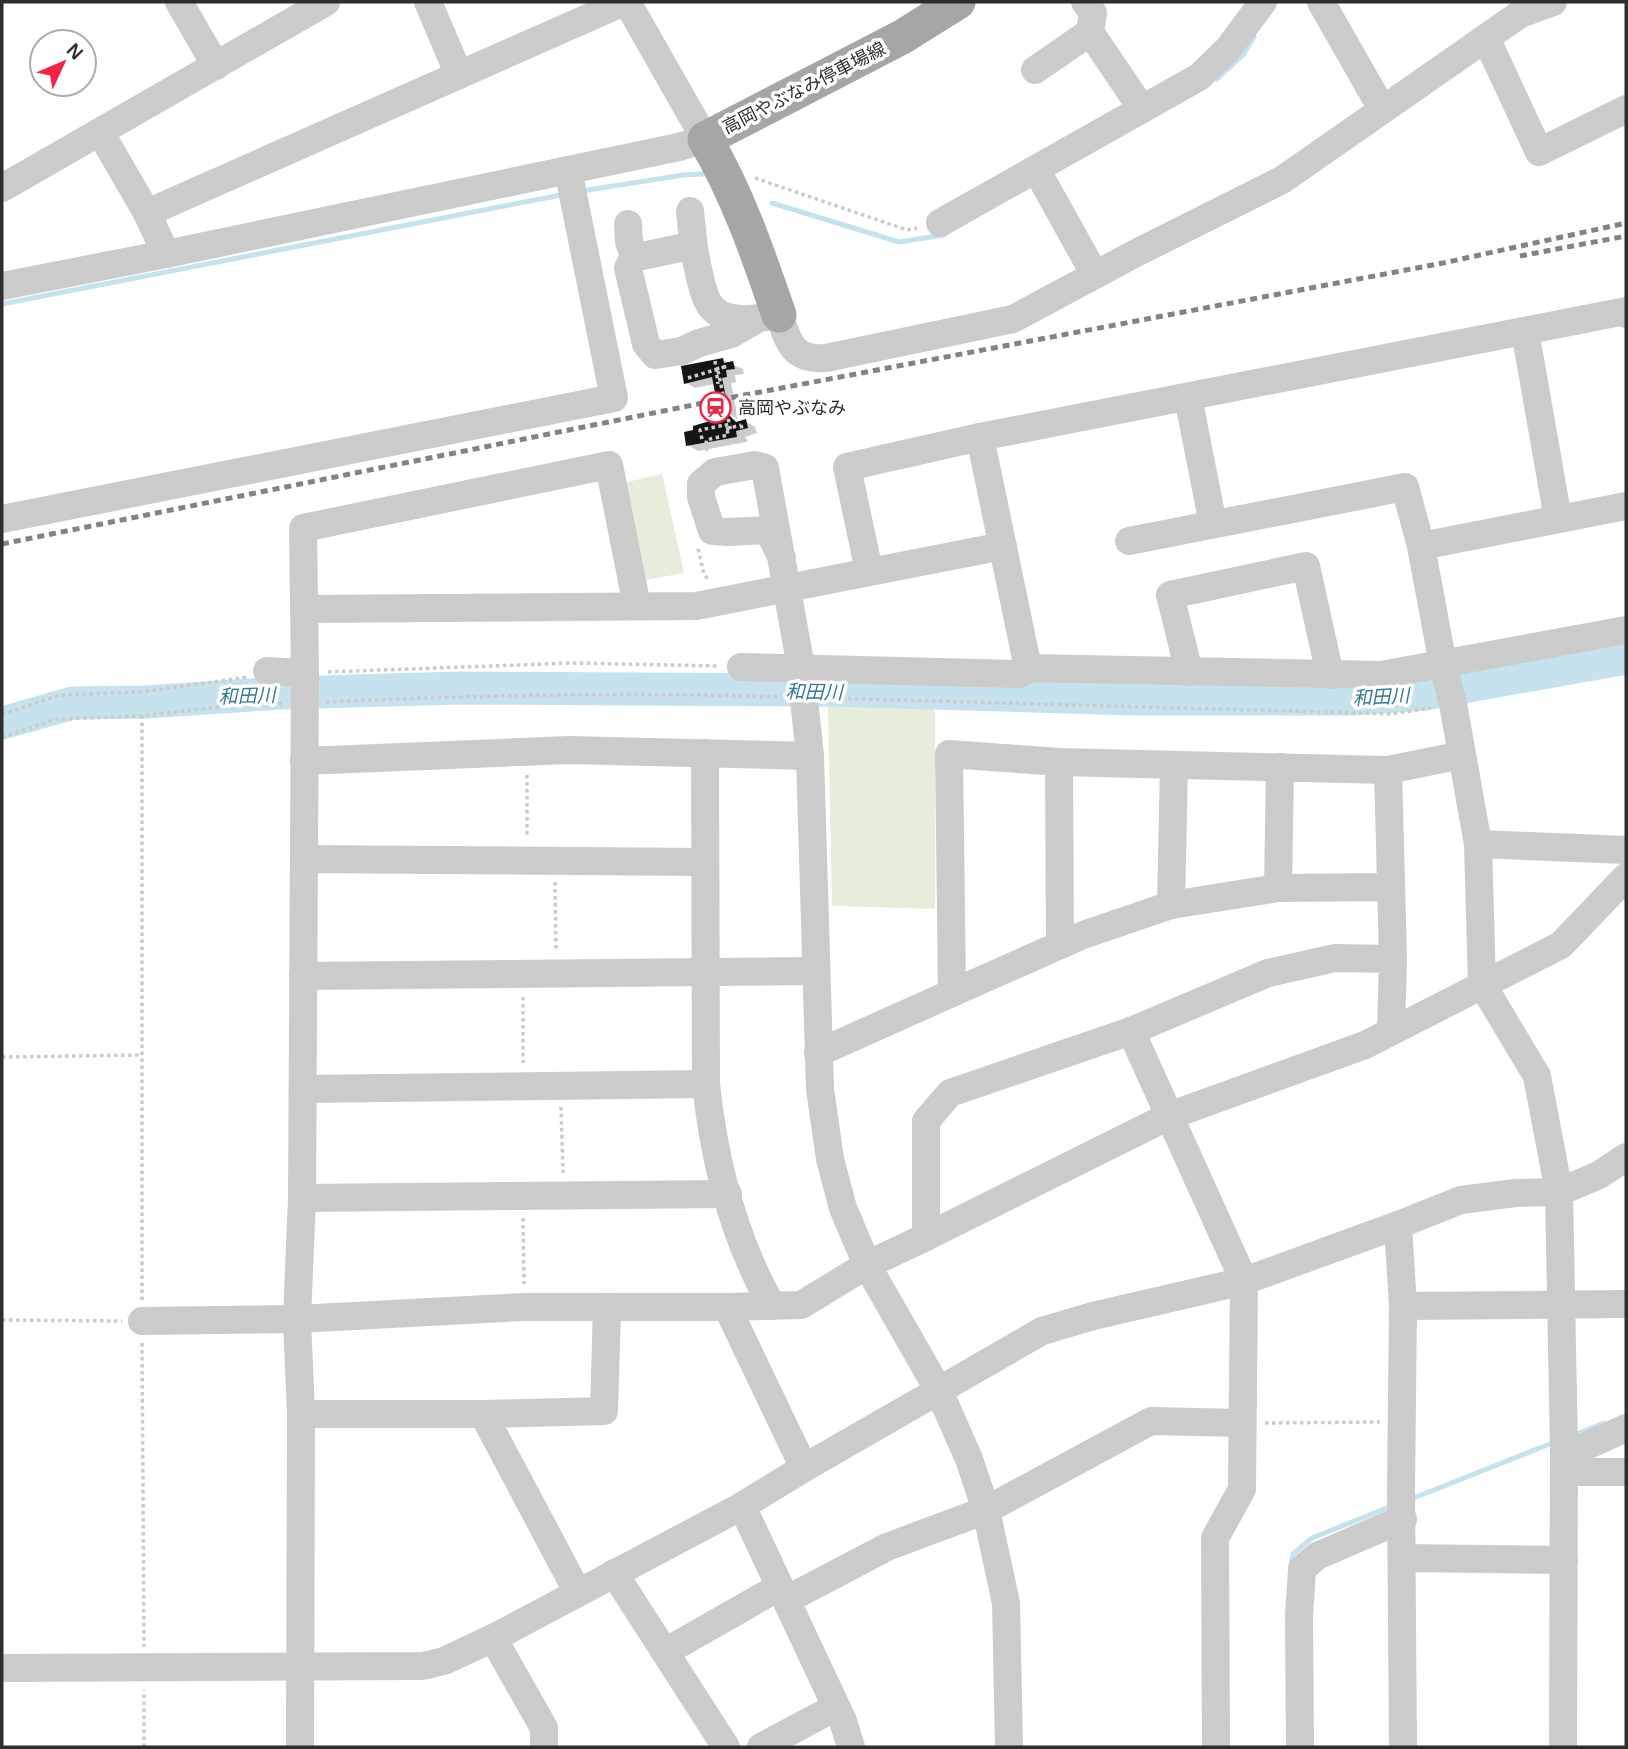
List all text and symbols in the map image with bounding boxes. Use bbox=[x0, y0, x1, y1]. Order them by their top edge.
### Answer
north arrow bbox=[28, 28, 98, 98]
street label: 高岡やぶなみ停車場線 bbox=[719, 38, 889, 138]
text: N bbox=[63, 39, 87, 64]
station icon: 高岡やぶなみ bbox=[698, 391, 732, 425]
place label: 高岡やぶなみ bbox=[738, 398, 846, 418]
water label: 和田川 bbox=[785, 681, 845, 703]
water label: 和田川 bbox=[218, 684, 278, 707]
water label: 和田川 bbox=[1352, 685, 1412, 709]

